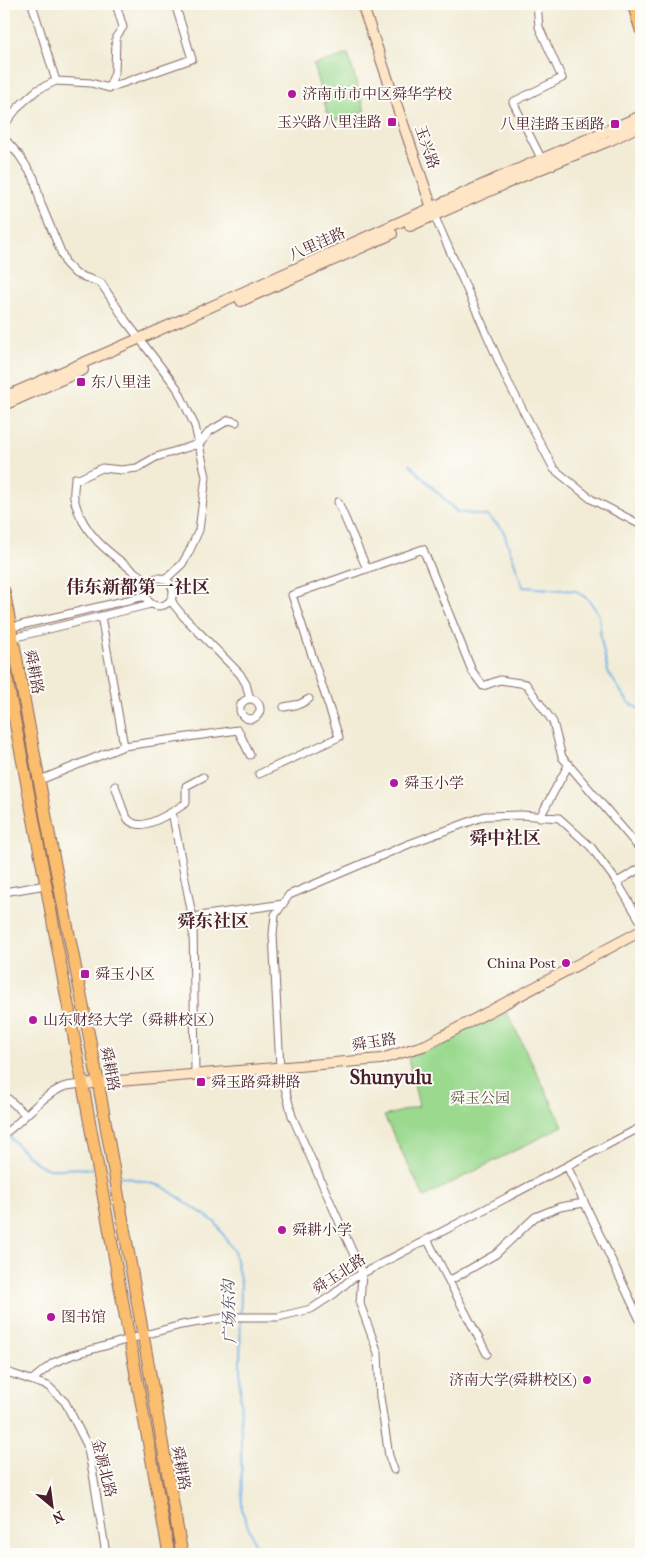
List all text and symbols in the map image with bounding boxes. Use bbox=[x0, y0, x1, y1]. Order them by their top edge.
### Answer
place label: 济南市市中区舜华学校 bbox=[302, 85, 452, 103]
marker: 济南市市中区舜华学校 bbox=[286, 88, 298, 100]
place label: 玉兴路八里洼路 bbox=[277, 113, 382, 131]
place label: 八里洼路玉函路 bbox=[500, 115, 605, 133]
marker: 玉兴路八里洼路 bbox=[386, 116, 398, 128]
marker: 八里洼路玉函路 bbox=[609, 118, 621, 130]
street label: 玉兴路 bbox=[411, 123, 443, 171]
street label: 八里洼路 bbox=[286, 224, 348, 264]
place label: 东八里洼 bbox=[91, 373, 151, 391]
marker: 东八里洼 bbox=[75, 376, 87, 388]
district label: 伟东新都第一社区 bbox=[66, 577, 210, 598]
street label: 舜耕路 bbox=[21, 648, 47, 696]
place label: 舜玉小学 bbox=[404, 774, 464, 792]
marker: 舜玉小学 bbox=[388, 777, 400, 789]
district label: 舜中社区 bbox=[469, 828, 541, 849]
district label: 舜东社区 bbox=[177, 911, 249, 932]
place label: China Post bbox=[487, 954, 557, 972]
marker: China Post bbox=[560, 957, 572, 969]
place label: 舜玉小区 bbox=[95, 965, 155, 983]
marker: 舜玉小区 bbox=[79, 968, 91, 980]
place label: 山东财经大学（舜耕校区） bbox=[43, 1011, 223, 1029]
marker: 山东财经大学（舜耕校区） bbox=[27, 1014, 39, 1026]
street label: 舜玉路 bbox=[350, 1030, 398, 1054]
street label: 舜耕路 bbox=[97, 1045, 123, 1093]
district label: Shunyulu bbox=[350, 1066, 433, 1089]
place label: 舜玉路舜耕路 bbox=[211, 1073, 301, 1091]
marker: 舜玉路舜耕路 bbox=[195, 1076, 207, 1088]
park label: 舜玉公园 bbox=[450, 1089, 510, 1107]
place label: 舜耕小学 bbox=[292, 1221, 352, 1239]
marker: 舜耕小学 bbox=[276, 1224, 288, 1236]
street label: 舜玉北路 bbox=[309, 1250, 369, 1298]
water label: 广场东沟 bbox=[218, 1277, 240, 1344]
place label: 图书馆 bbox=[61, 1308, 106, 1326]
marker: 图书馆 bbox=[45, 1311, 57, 1323]
place label: 济南大学(舜耕校区) bbox=[449, 1371, 577, 1389]
marker: 济南大学(舜耕校区) bbox=[581, 1374, 593, 1386]
street label: 金源北路 bbox=[88, 1437, 120, 1499]
street label: 舜耕路 bbox=[168, 1444, 194, 1492]
north arrow bbox=[28, 1480, 78, 1530]
text: N bbox=[49, 1507, 67, 1527]

